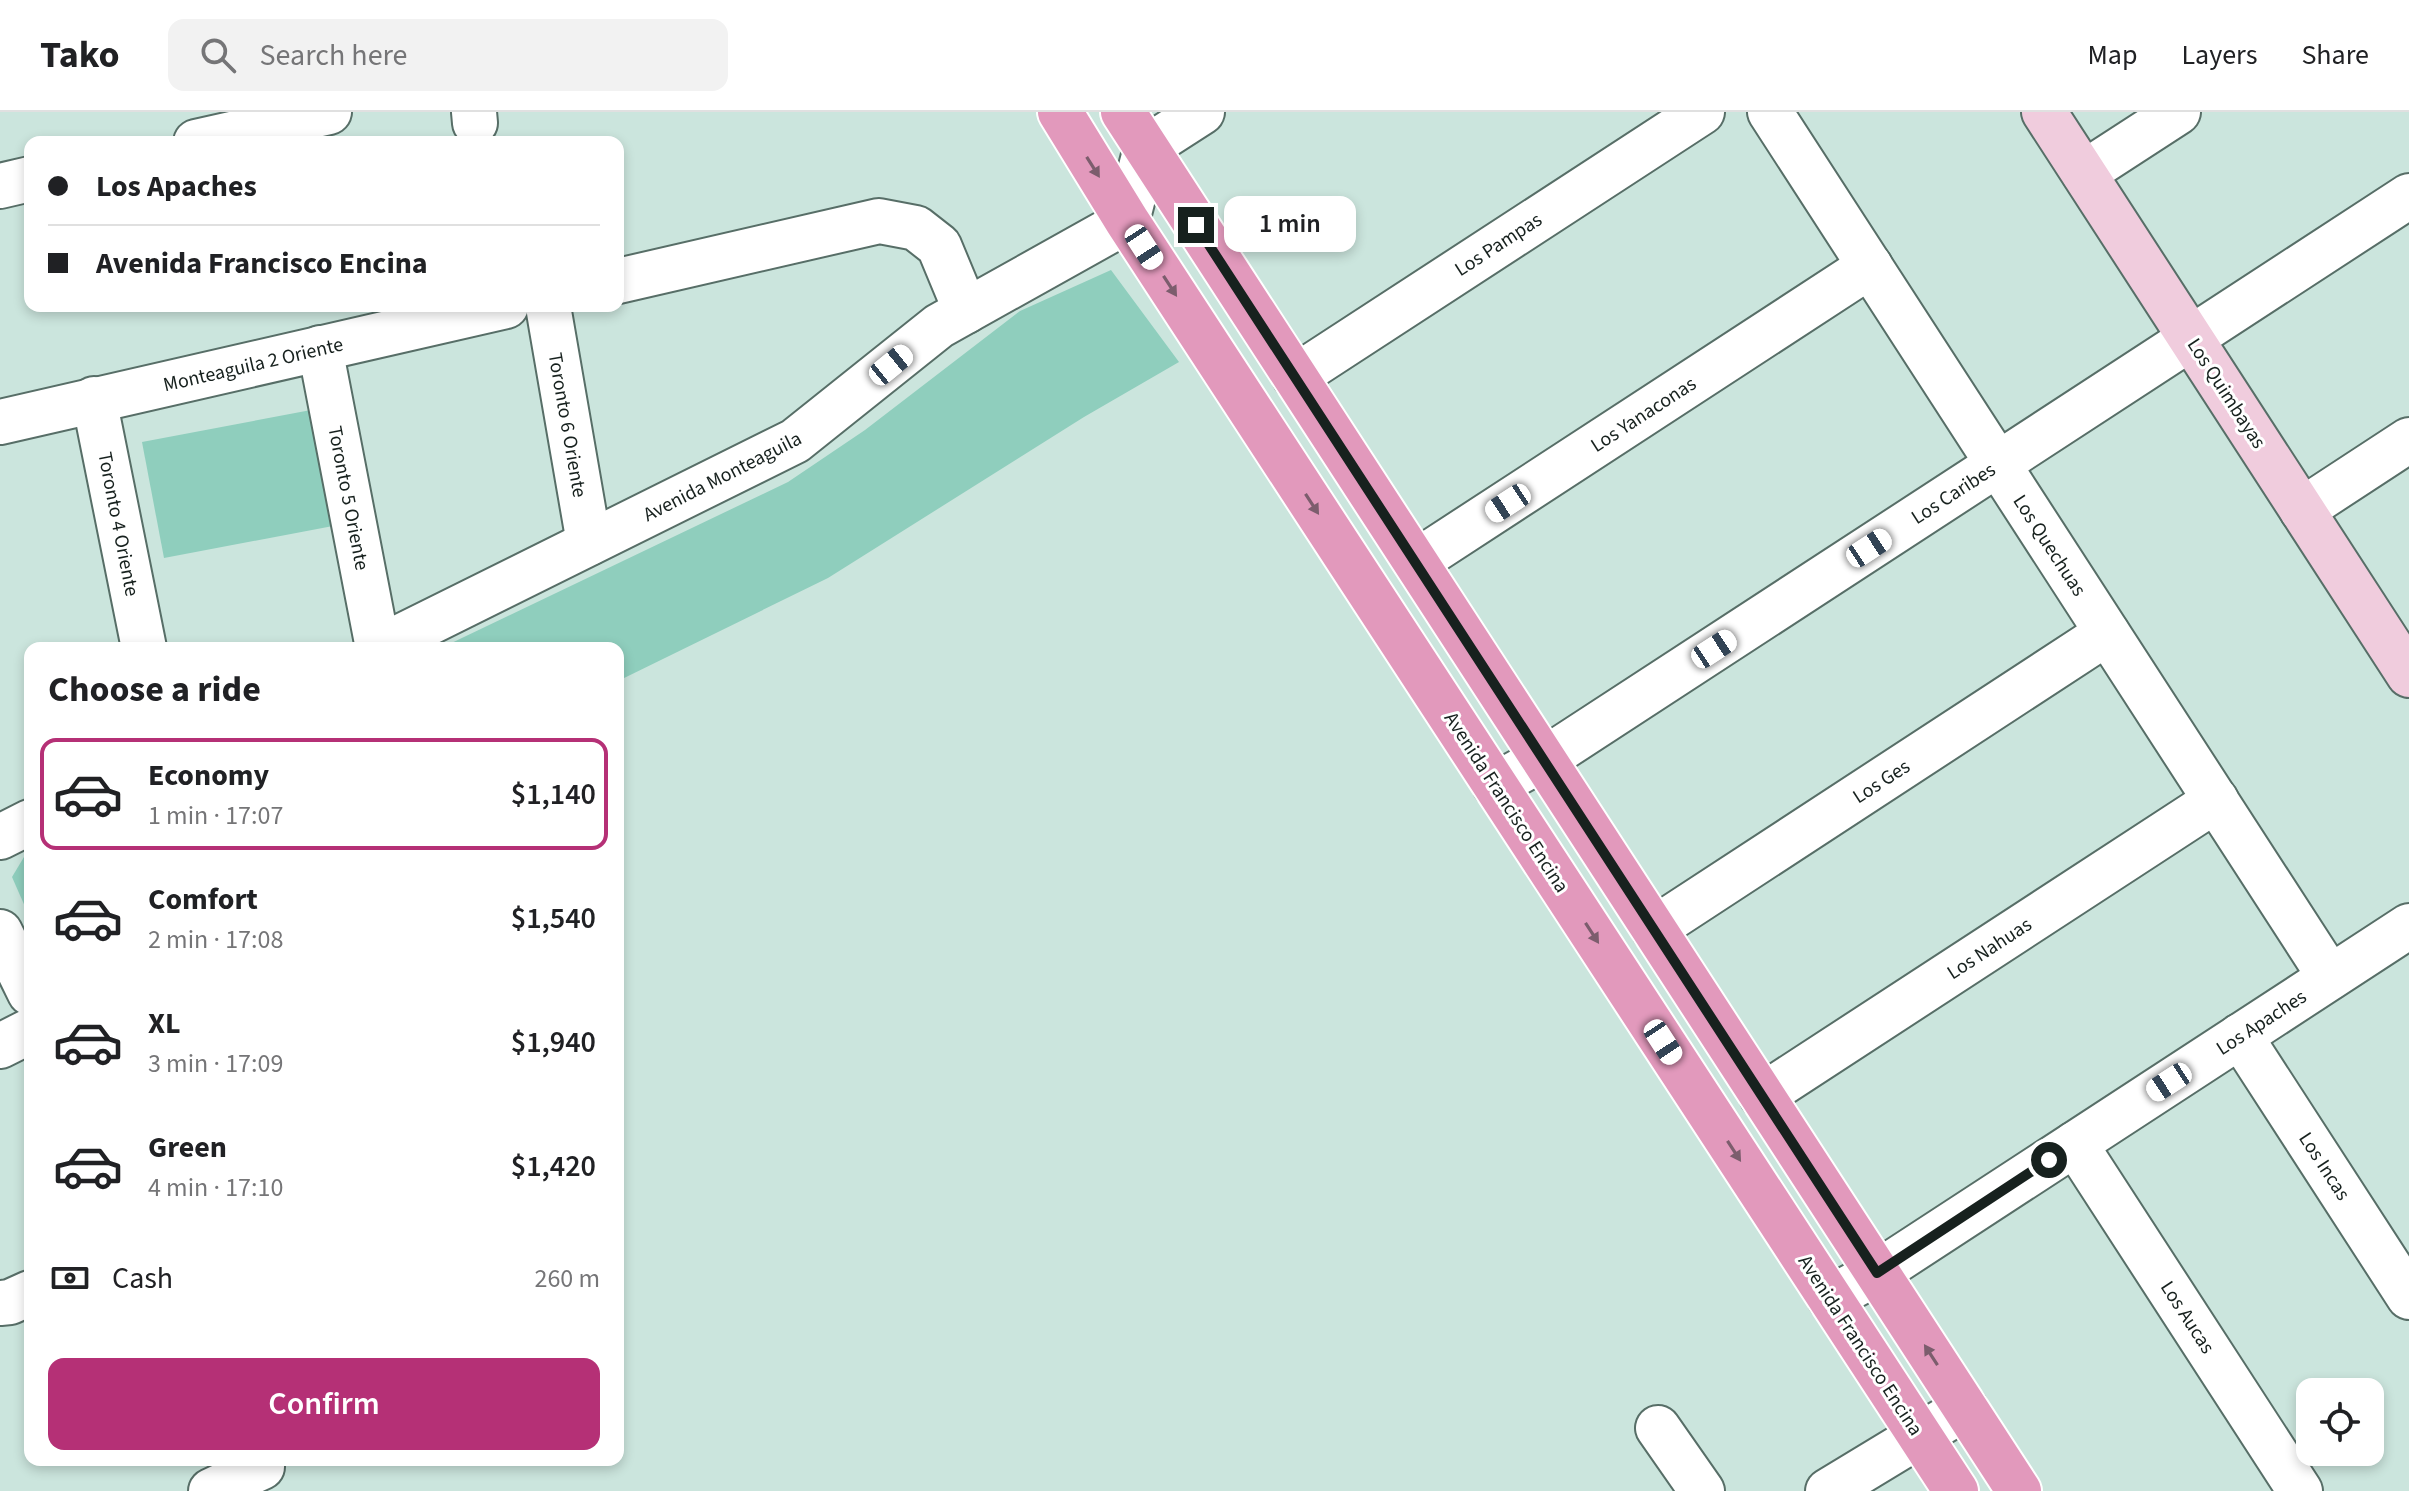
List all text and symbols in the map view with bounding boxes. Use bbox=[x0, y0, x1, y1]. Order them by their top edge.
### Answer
search box bbox=[168, 19, 728, 91]
text: Tako bbox=[40, 28, 120, 82]
icon: search bbox=[196, 33, 240, 77]
text: Search here bbox=[260, 34, 408, 77]
text: Map bbox=[2087, 35, 2137, 75]
text: Layers bbox=[2181, 35, 2257, 75]
text: Share bbox=[2301, 35, 2369, 75]
one-way arrow bbox=[1085, 156, 1099, 178]
text: Los Apaches bbox=[96, 165, 257, 208]
callout: 1 min bbox=[1224, 197, 1356, 253]
text: 1 min bbox=[1259, 205, 1321, 242]
street label: Los Pampas bbox=[1449, 206, 1548, 284]
route end bbox=[1178, 207, 1214, 243]
car bbox=[1121, 220, 1167, 274]
text: Avenida Francisco Encina bbox=[96, 242, 428, 285]
one-way arrow bbox=[1162, 275, 1176, 297]
street label: Monteaguila 2 Oriente bbox=[160, 331, 346, 399]
street label: Los Quimbayas bbox=[2180, 333, 2272, 454]
car bbox=[865, 341, 917, 389]
street label: Toronto 6 Oriente bbox=[541, 351, 594, 500]
street label: Los Yanaconas bbox=[1585, 370, 1702, 459]
street label: Toronto 5 Oriente bbox=[320, 424, 376, 573]
street label: Avenida Monteaguila bbox=[638, 425, 807, 529]
street label: Toronto 4 Oriente bbox=[90, 450, 146, 599]
street label: Los Caribes bbox=[1906, 456, 2001, 532]
car bbox=[1481, 480, 1535, 526]
street label: Los Quechuas bbox=[2006, 489, 2093, 602]
one-way arrow bbox=[1304, 493, 1318, 515]
car bbox=[1842, 525, 1896, 571]
car bbox=[1687, 626, 1741, 672]
text: Choose a ride bbox=[48, 664, 261, 715]
street label: Avenida Francisco Encina bbox=[1437, 707, 1575, 898]
street label: Los Ges bbox=[1847, 753, 1916, 811]
text: Economy bbox=[148, 754, 269, 797]
icon: car bbox=[52, 758, 124, 830]
text: $1,140 bbox=[511, 773, 596, 816]
text: 1 min · 17:07 bbox=[148, 797, 283, 834]
text: Comfort bbox=[148, 878, 258, 921]
icon: car bbox=[52, 882, 124, 954]
text: $1,540 bbox=[511, 897, 596, 940]
street label: Los Nahuas bbox=[1942, 911, 2037, 987]
text: 2 min · 17:08 bbox=[148, 921, 283, 958]
one-way arrow bbox=[1584, 922, 1599, 943]
street label: Los Apaches bbox=[2211, 983, 2312, 1063]
text: XL bbox=[148, 1002, 181, 1045]
icon: car bbox=[52, 1006, 124, 1078]
car bbox=[1640, 1015, 1686, 1069]
text: $1,940 bbox=[511, 1021, 596, 1064]
text: 3 min · 17:09 bbox=[148, 1045, 283, 1082]
car bbox=[2142, 1059, 2196, 1105]
text: Green bbox=[148, 1126, 227, 1169]
street label: Los Incas bbox=[2292, 1127, 2357, 1206]
icon: car bbox=[52, 1130, 124, 1202]
one-way arrow bbox=[1726, 1140, 1741, 1161]
route start bbox=[2031, 1142, 2067, 1178]
text: $1,420 bbox=[511, 1145, 596, 1188]
text: 4 min · 17:10 bbox=[148, 1169, 283, 1206]
street label: Avenida Francisco Encina bbox=[1791, 1250, 1929, 1441]
icon: cash bbox=[48, 1256, 92, 1300]
text: Cash bbox=[112, 1257, 173, 1300]
text: 260 m bbox=[534, 1260, 600, 1297]
street label: Los Aucas bbox=[2153, 1276, 2221, 1359]
one-way arrow bbox=[1924, 1344, 1938, 1366]
button: Confirm bbox=[48, 1358, 600, 1450]
map controls bbox=[2296, 1378, 2384, 1466]
button: locate bbox=[2296, 1378, 2384, 1466]

